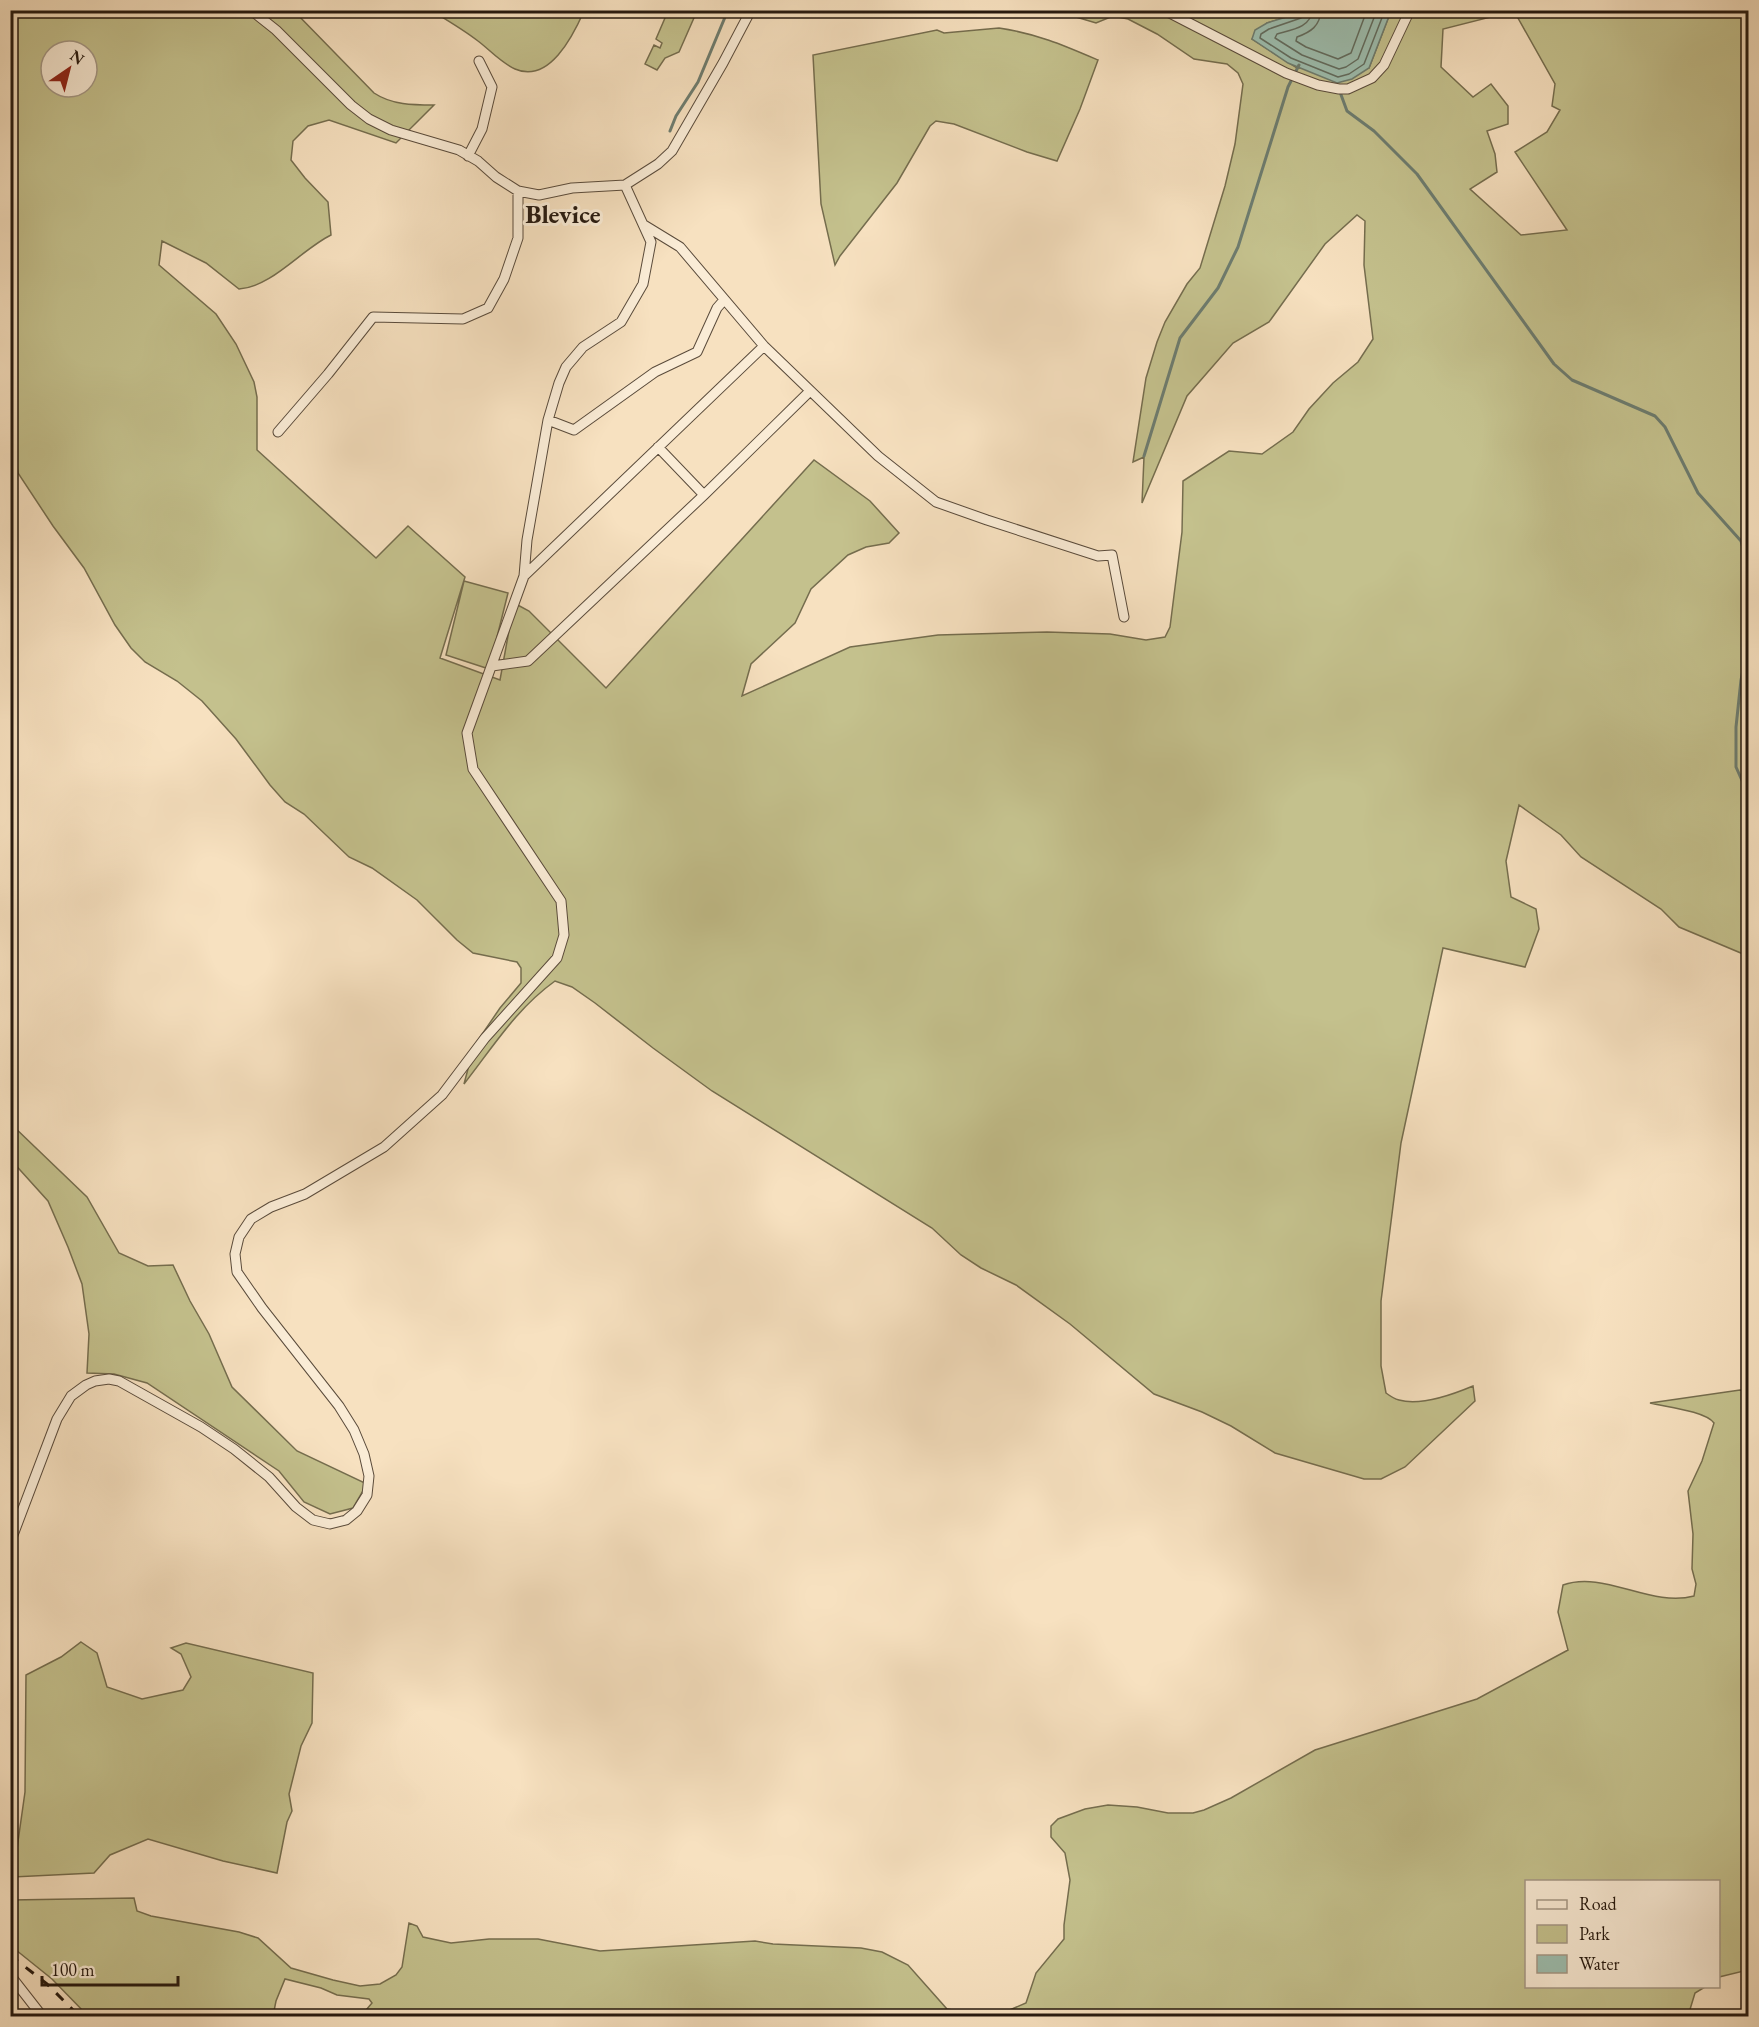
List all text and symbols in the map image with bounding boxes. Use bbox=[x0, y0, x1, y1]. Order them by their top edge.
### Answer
north arrow bbox=[39, 39, 99, 99]
text: N bbox=[66, 45, 89, 69]
district label: Blevice bbox=[525, 197, 601, 231]
legend bbox=[1525, 1880, 1720, 1988]
text: Road bbox=[1579, 1892, 1618, 1915]
text: Park bbox=[1579, 1922, 1610, 1945]
scale bar bbox=[42, 1949, 178, 1987]
text: Water bbox=[1579, 1952, 1620, 1975]
text: 100 m bbox=[51, 1958, 95, 1981]

